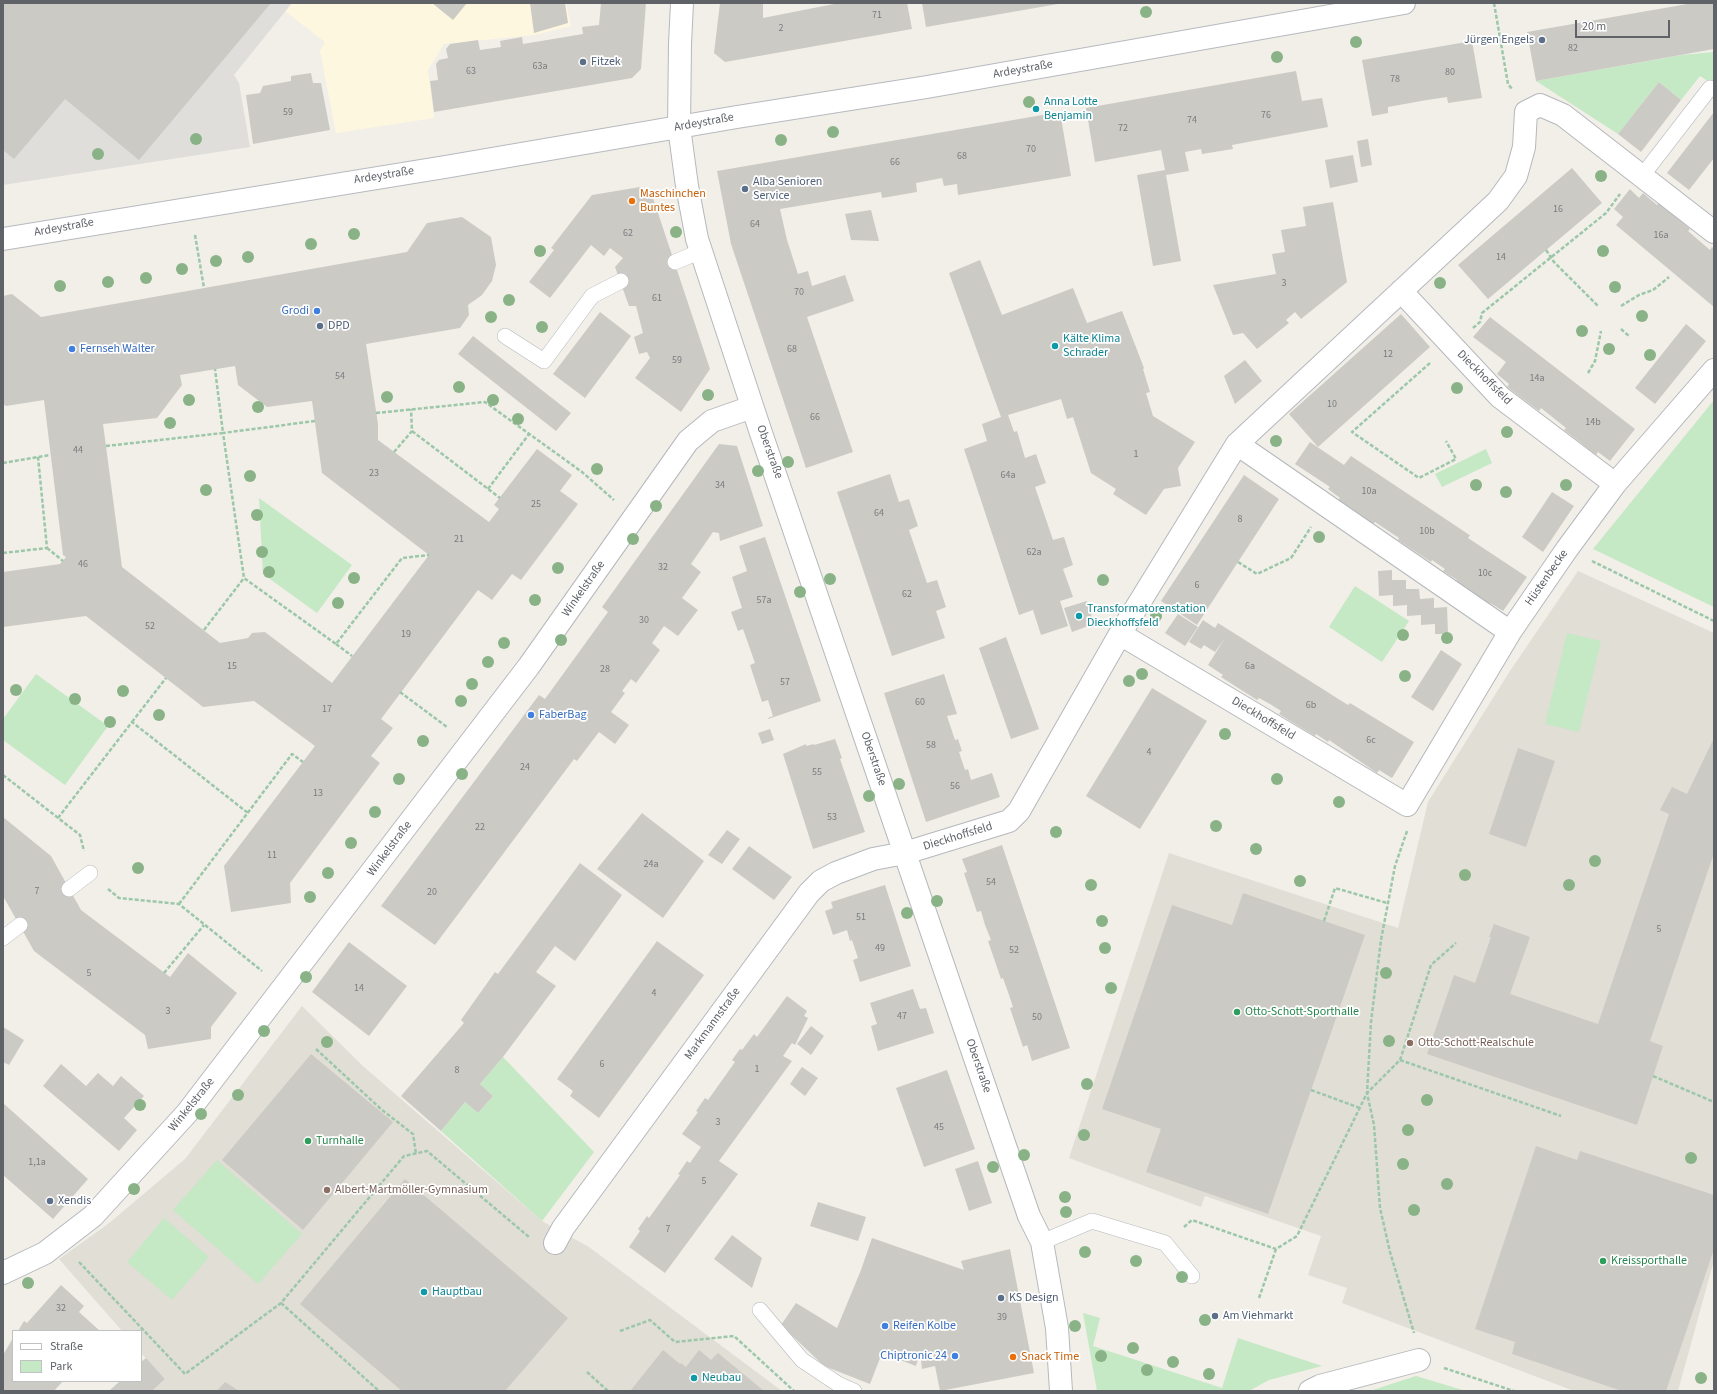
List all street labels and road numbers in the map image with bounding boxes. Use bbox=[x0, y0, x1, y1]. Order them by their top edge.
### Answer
street label: Ardeystraße bbox=[992, 58, 1054, 82]
street label: Ardeystraße bbox=[673, 111, 735, 135]
street label: Ardeystraße bbox=[353, 164, 415, 188]
street label: Ardeystraße bbox=[33, 216, 95, 240]
street label: Dieckhoffsfeld bbox=[1454, 348, 1514, 408]
street label: Oberstraße bbox=[753, 423, 785, 481]
street label: Hüstenbecke bbox=[1522, 547, 1572, 609]
street label: Winkelstraße bbox=[559, 558, 609, 620]
street label: Dieckhoffsfeld bbox=[1229, 694, 1297, 744]
street label: Oberstraße bbox=[857, 730, 889, 788]
street label: Winkelstraße bbox=[365, 819, 415, 879]
street label: Dieckhoffsfeld bbox=[922, 820, 994, 854]
street label: Markmannstraße bbox=[682, 985, 744, 1063]
street label: Oberstraße bbox=[962, 1037, 994, 1095]
street label: Winkelstraße bbox=[166, 1075, 218, 1135]

